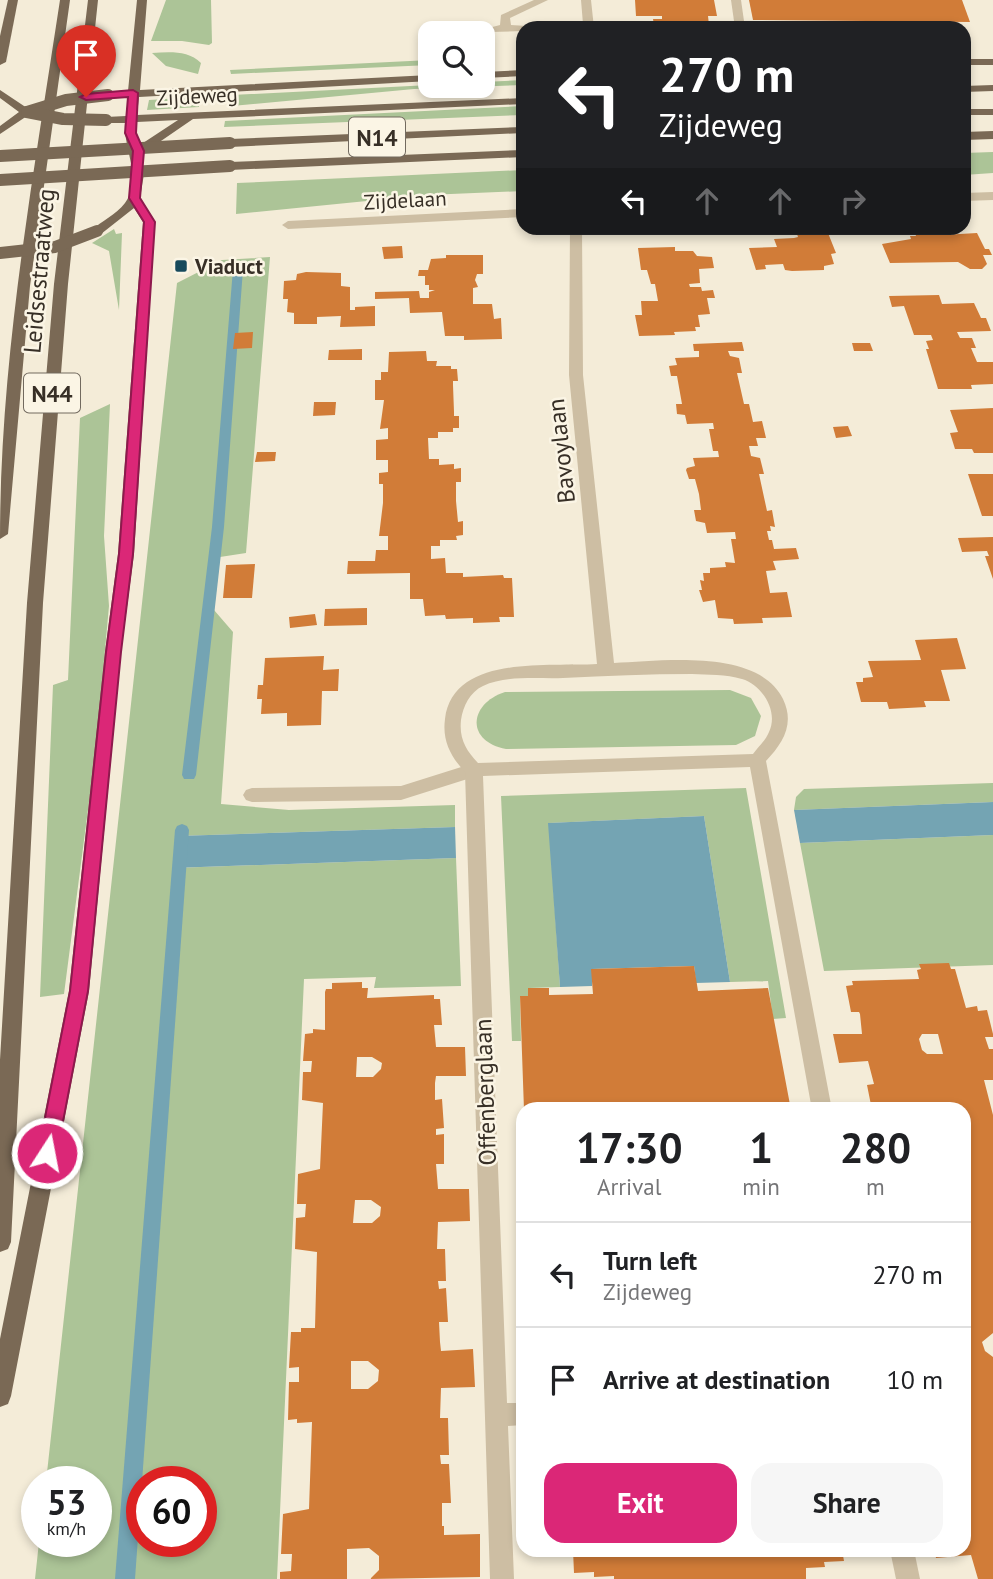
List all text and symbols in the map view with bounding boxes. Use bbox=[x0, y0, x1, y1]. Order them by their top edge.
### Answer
map controls bbox=[418, 21, 495, 98]
button: search bbox=[418, 21, 495, 98]
pin bbox=[56, 25, 116, 97]
icon: arrive bbox=[67, 36, 105, 74]
text: 270 m bbox=[659, 42, 794, 106]
icon: left bbox=[544, 49, 635, 140]
street label: Zijdeweg bbox=[156, 80, 238, 112]
text: Zijdeweg bbox=[659, 104, 783, 146]
road number: N14 bbox=[349, 118, 405, 156]
icon: left bbox=[615, 182, 653, 220]
icon: ahead bbox=[688, 182, 726, 220]
icon: ahead bbox=[761, 182, 799, 220]
icon: right bbox=[834, 182, 872, 220]
street label: Zijdelaan bbox=[363, 184, 447, 216]
street label: Leidsestraatweg bbox=[16, 187, 62, 355]
place label: Viaduct bbox=[194, 253, 263, 280]
marker: Viaduct bbox=[173, 258, 189, 274]
road number: N44 bbox=[24, 374, 80, 412]
street label: Bavoylaan bbox=[540, 397, 582, 505]
street label: Offenberglaan bbox=[467, 1018, 503, 1166]
position arrow bbox=[10, 1116, 84, 1190]
text: 17:30 bbox=[576, 1120, 682, 1175]
text: 1 bbox=[749, 1120, 773, 1175]
text: 280 bbox=[840, 1120, 911, 1175]
text: Arrival bbox=[597, 1172, 661, 1201]
text: min bbox=[742, 1172, 780, 1201]
text: m bbox=[866, 1172, 885, 1201]
text: Turn left bbox=[603, 1244, 697, 1277]
icon: left bbox=[544, 1256, 582, 1294]
text: 270 m bbox=[872, 1258, 943, 1291]
text: Zijdeweg bbox=[603, 1277, 692, 1306]
icon: arrive bbox=[544, 1361, 582, 1399]
text: Arrive at destination bbox=[603, 1363, 830, 1396]
text: 10 m bbox=[887, 1363, 943, 1396]
button: Exit bbox=[544, 1463, 737, 1543]
button: Share bbox=[751, 1463, 943, 1543]
speed limit sign: 60 bbox=[126, 1466, 217, 1557]
text: 53 bbox=[47, 1479, 86, 1525]
text: km/h bbox=[47, 1517, 86, 1540]

